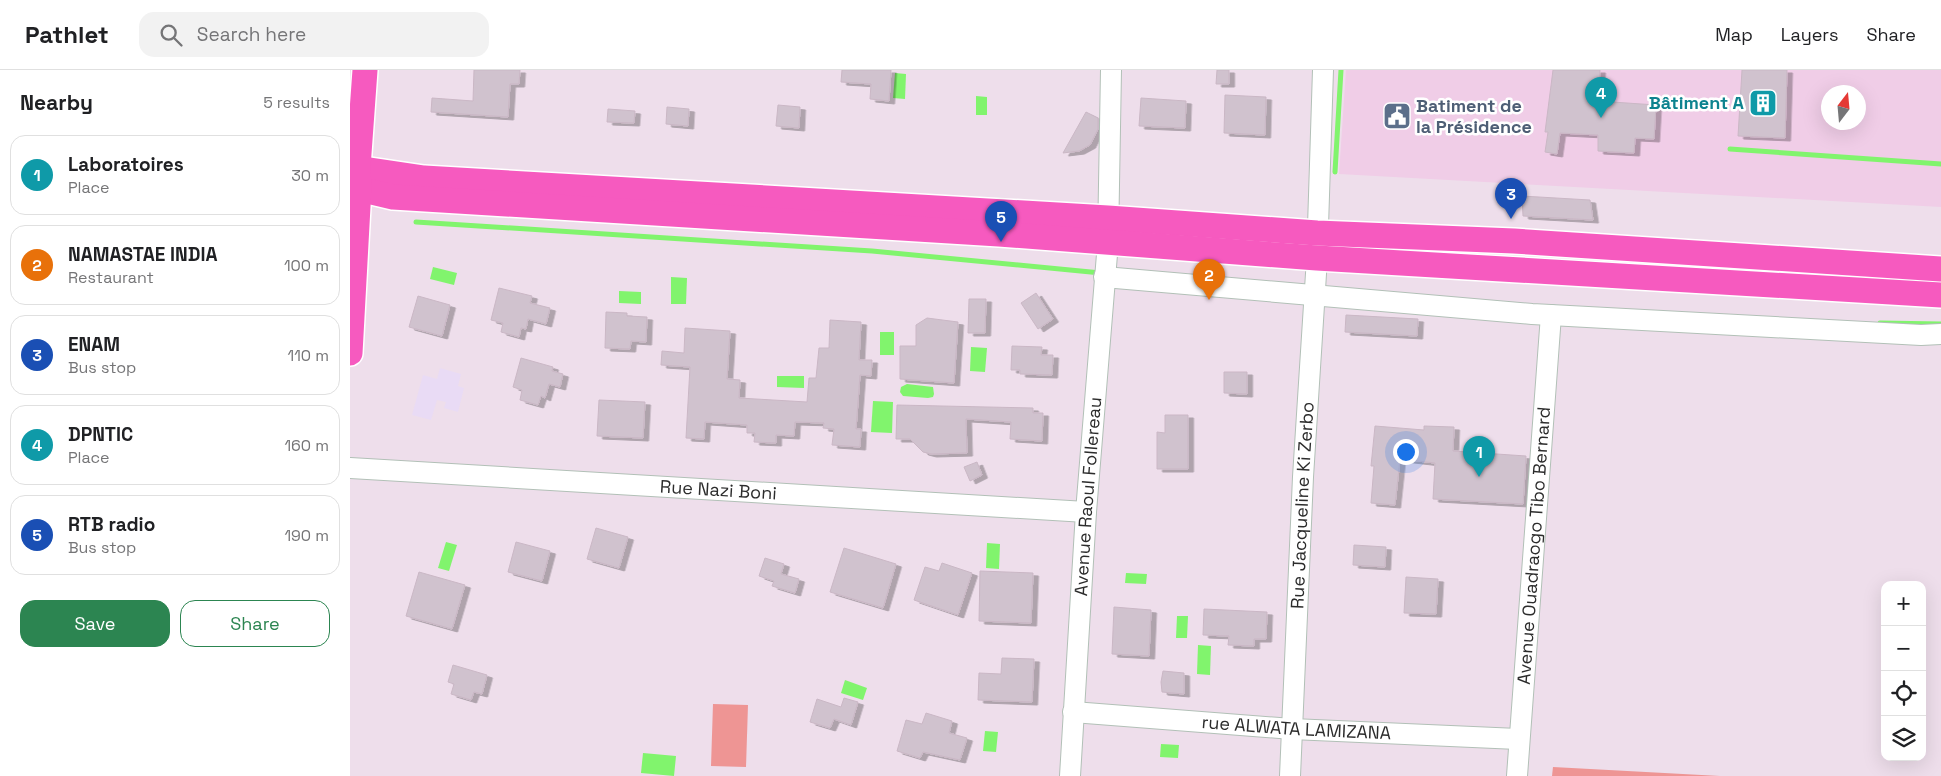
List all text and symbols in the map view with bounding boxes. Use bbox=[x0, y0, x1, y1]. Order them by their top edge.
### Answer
search box bbox=[139, 12, 489, 57]
text: Pathlet bbox=[25, 19, 109, 50]
icon: search bbox=[157, 21, 185, 49]
text: Search here bbox=[197, 22, 306, 47]
text: Map bbox=[1715, 23, 1753, 46]
text: Layers bbox=[1781, 23, 1838, 46]
text: Share bbox=[1866, 23, 1916, 46]
pin: 4 bbox=[1585, 77, 1617, 118]
north arrow bbox=[1821, 85, 1866, 130]
building icon: Bâtiment A bbox=[1748, 88, 1778, 118]
text: Nearby bbox=[20, 89, 93, 116]
place label: Bâtiment A bbox=[1649, 91, 1745, 114]
text: 5 results bbox=[263, 92, 330, 113]
place label: Batiment de la Présidence bbox=[1416, 94, 1532, 138]
public building icon: Batiment de la Présidence bbox=[1382, 101, 1412, 131]
text: Laboratoires bbox=[68, 152, 184, 177]
text: 1 bbox=[33, 165, 41, 186]
text: 30 m bbox=[291, 165, 329, 186]
text: Place bbox=[68, 177, 110, 198]
pin: 3 bbox=[1495, 178, 1527, 219]
pin: 5 bbox=[985, 201, 1017, 242]
text: NAMASTAE INDIA bbox=[68, 242, 218, 267]
text: 2 bbox=[32, 255, 42, 276]
text: 100 m bbox=[284, 255, 329, 276]
pin: 2 bbox=[1193, 259, 1225, 300]
text: Restaurant bbox=[68, 267, 154, 288]
text: ENAM bbox=[68, 332, 120, 357]
text: 3 bbox=[32, 345, 42, 366]
text: 110 m bbox=[287, 345, 329, 366]
text: Bus stop bbox=[68, 357, 136, 378]
street label: Avenue Raoul Follereau bbox=[1069, 396, 1106, 597]
street label: Rue Jacqueline Ki Zerbo bbox=[1285, 401, 1319, 609]
street label: Avenue Ouadraogo Tibo Bernard bbox=[1512, 406, 1555, 685]
text: DPNTIC bbox=[68, 422, 133, 447]
text: 4 bbox=[32, 435, 42, 456]
text: 160 m bbox=[284, 435, 329, 456]
pin: 1 bbox=[1463, 436, 1495, 477]
your location bbox=[1393, 439, 1419, 465]
text: Place bbox=[68, 447, 110, 468]
street label: Rue Nazi Boni bbox=[659, 475, 777, 504]
text: RTB radio bbox=[68, 512, 155, 537]
text: 5 bbox=[32, 525, 42, 546]
text: 190 m bbox=[284, 525, 329, 546]
text: Bus stop bbox=[68, 537, 136, 558]
map controls bbox=[1881, 581, 1926, 761]
button: + bbox=[1881, 581, 1926, 626]
button: Save bbox=[20, 600, 170, 647]
button: Share bbox=[180, 600, 330, 647]
button: − bbox=[1881, 626, 1926, 671]
button: locate bbox=[1881, 671, 1926, 716]
street label: rue ALWATA LAMIZANA bbox=[1201, 710, 1392, 744]
button: layers bbox=[1881, 716, 1926, 761]

